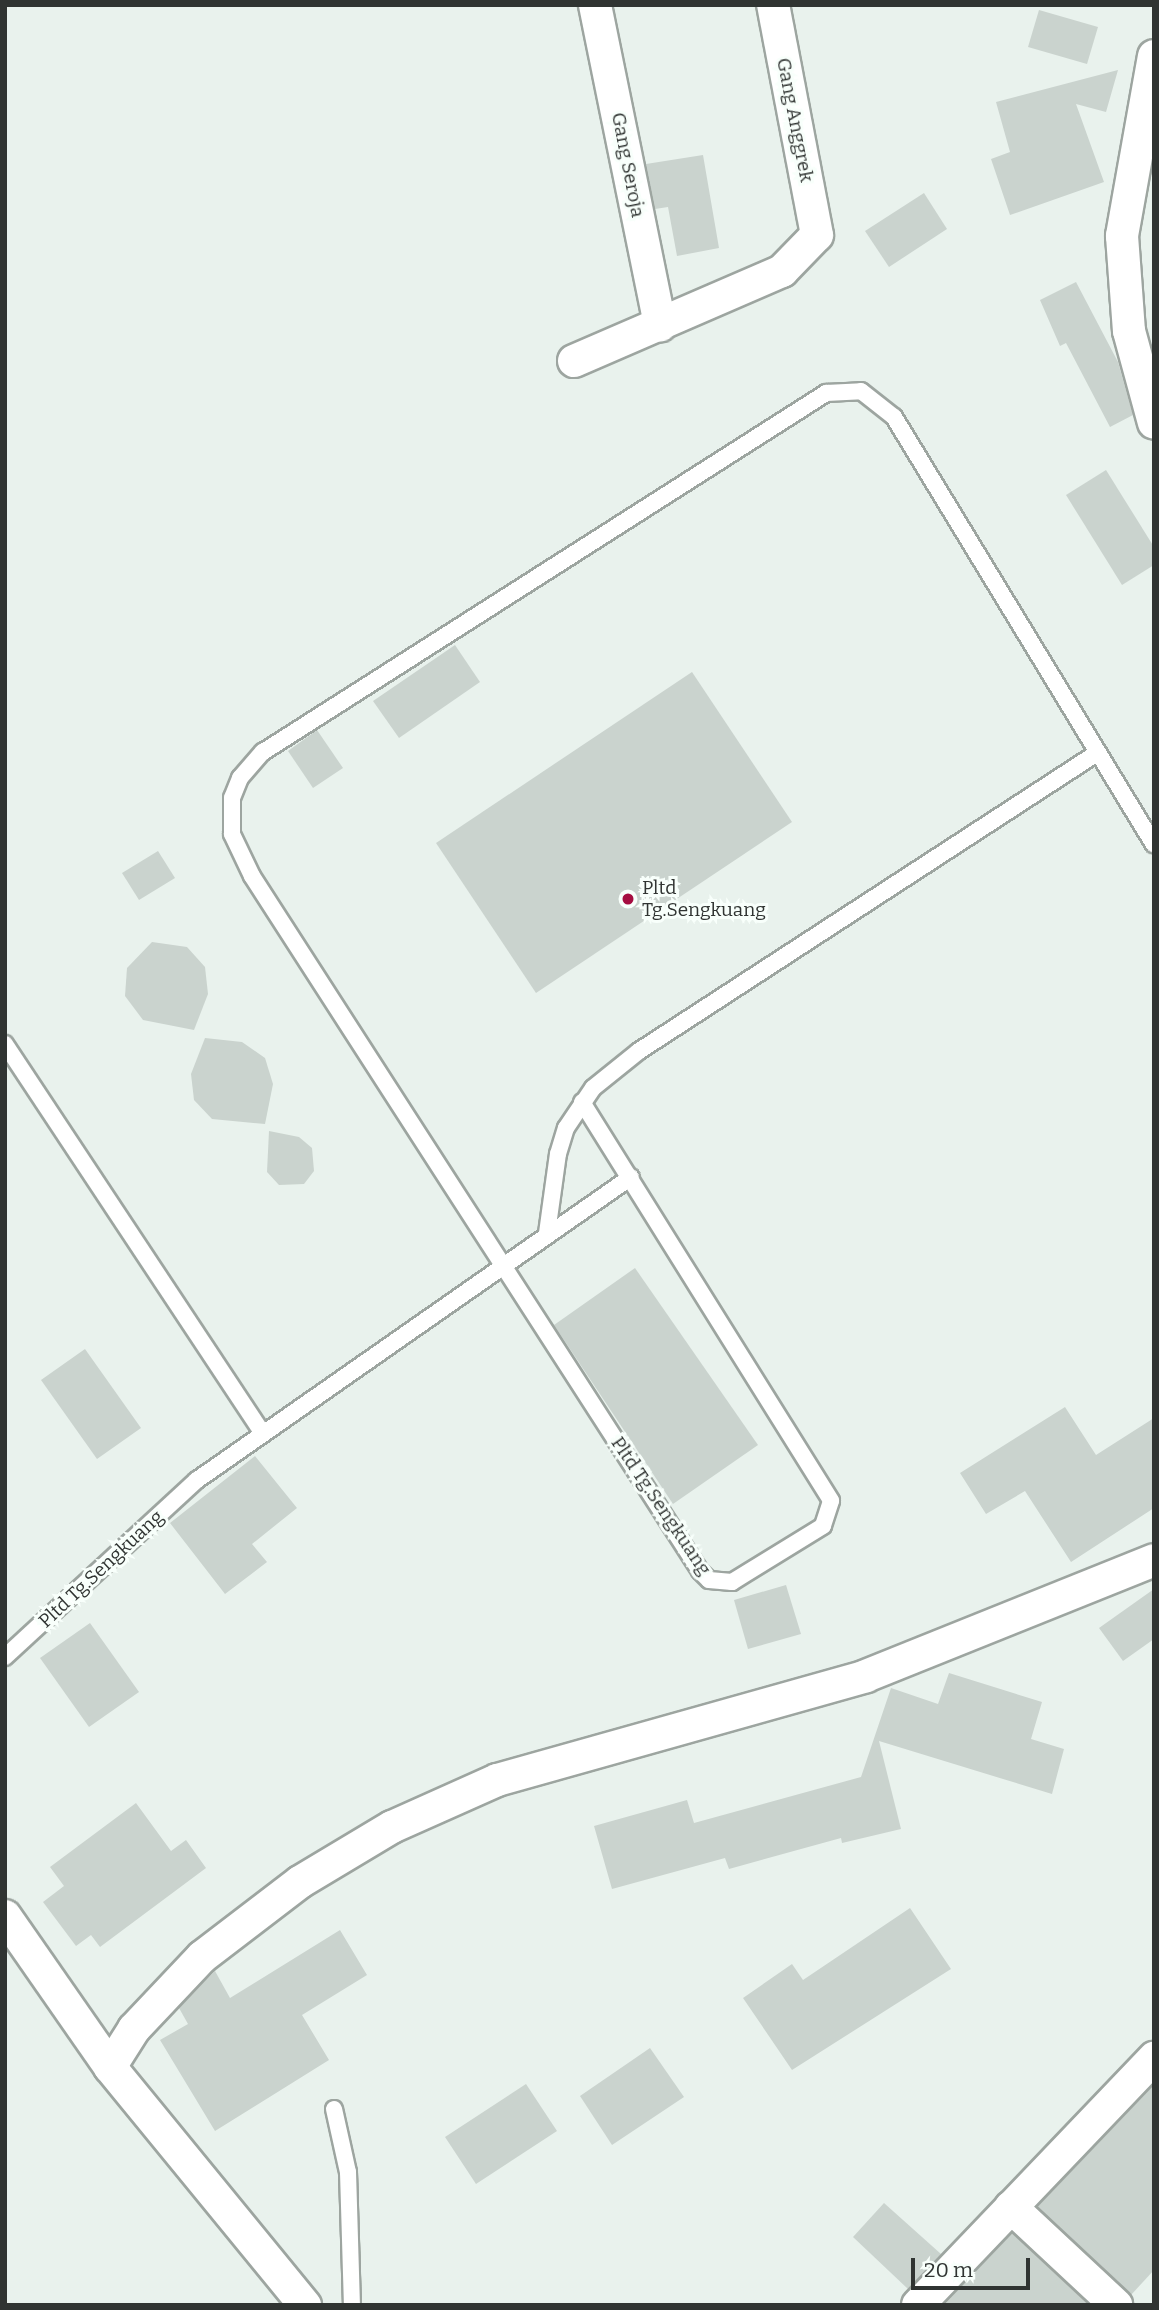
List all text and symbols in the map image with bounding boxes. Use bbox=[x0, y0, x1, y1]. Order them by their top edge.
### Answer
street label: Gang Anggrek bbox=[772, 56, 818, 184]
street label: Gang Seroja bbox=[607, 111, 649, 219]
place label: Pltd Tg.Sengkuang bbox=[642, 877, 766, 921]
marker: Pltd Tg.Sengkuang bbox=[620, 891, 636, 907]
street label: Pltd Tg.Sengkuang bbox=[606, 1432, 716, 1580]
street label: Pltd Tg.Sengkuang bbox=[34, 1505, 168, 1633]
scale bar bbox=[914, 2244, 1033, 2288]
text: 20 m bbox=[924, 2257, 973, 2283]

